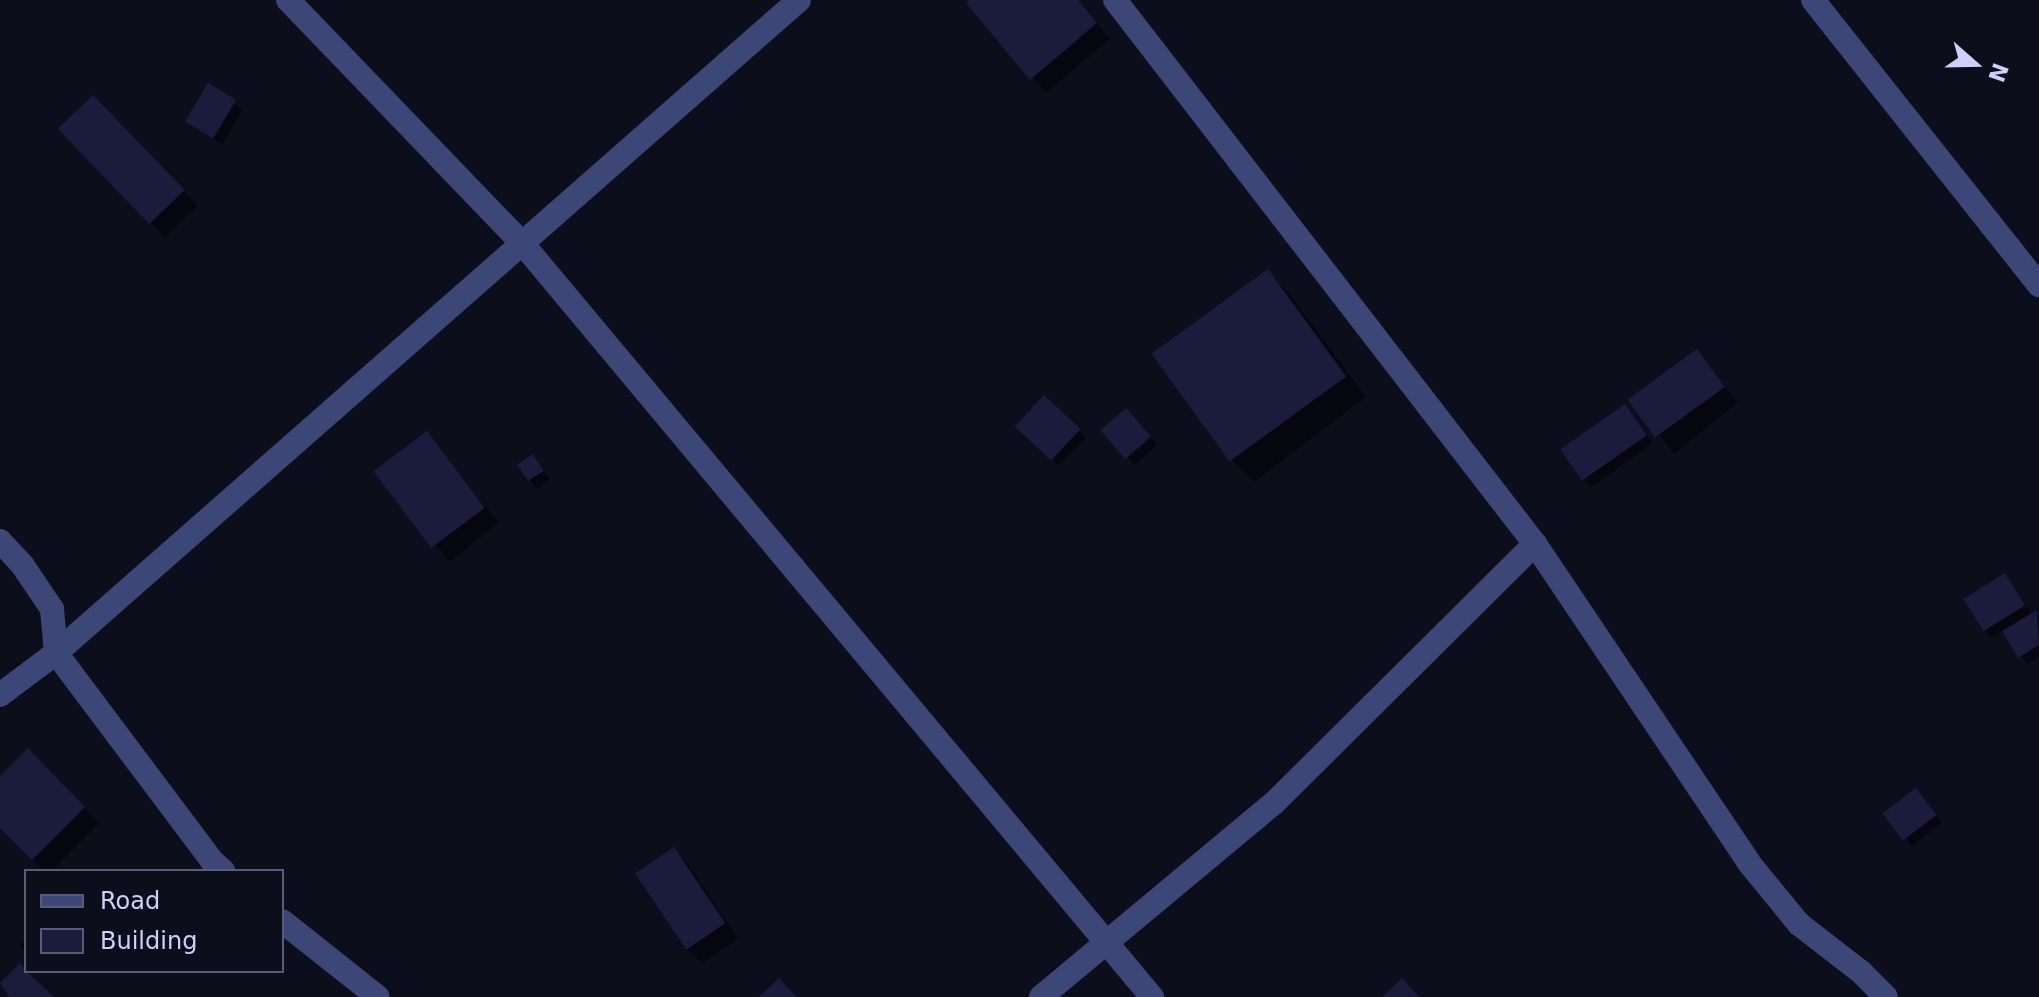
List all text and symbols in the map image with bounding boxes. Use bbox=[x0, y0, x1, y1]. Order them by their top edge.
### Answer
north arrow bbox=[1935, 24, 2015, 104]
text: N bbox=[1983, 59, 2013, 85]
legend bbox=[24, 869, 284, 973]
text: Road bbox=[100, 887, 160, 915]
text: Building bbox=[100, 927, 197, 955]

